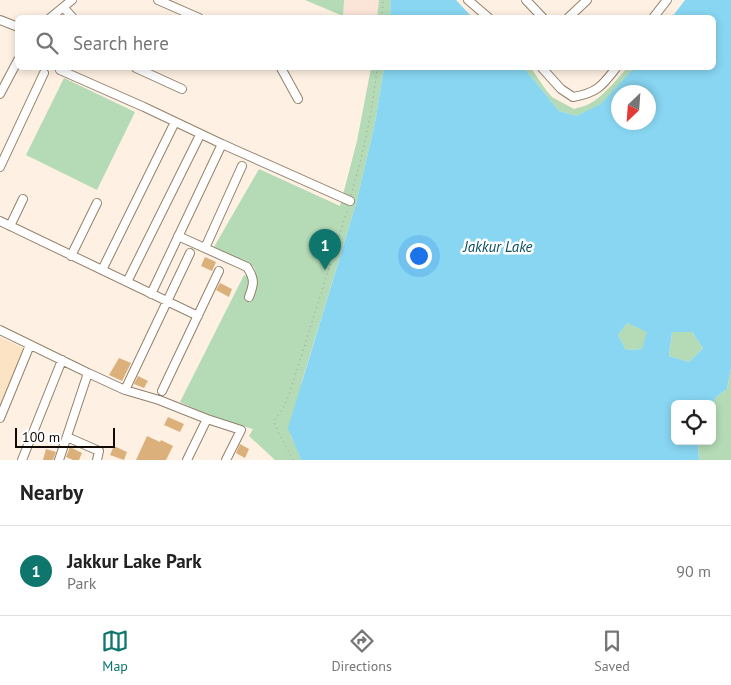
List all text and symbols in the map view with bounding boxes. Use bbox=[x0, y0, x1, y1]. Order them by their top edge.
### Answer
search box bbox=[15, 15, 716, 70]
icon: search bbox=[33, 29, 61, 57]
text: Search here bbox=[73, 31, 169, 55]
north arrow bbox=[611, 85, 656, 130]
pin: 1 bbox=[309, 229, 341, 270]
water label: Jakkur Lake bbox=[462, 237, 533, 256]
your location bbox=[406, 243, 432, 269]
map controls bbox=[671, 400, 716, 445]
button: locate bbox=[671, 400, 716, 445]
scale bar bbox=[15, 425, 115, 448]
text: 100 m bbox=[22, 428, 60, 446]
text: Nearby bbox=[20, 479, 83, 506]
text: Jakkur Lake Park bbox=[67, 549, 202, 573]
text: 1 bbox=[31, 561, 41, 581]
text: 90 m bbox=[676, 561, 711, 581]
text: Park bbox=[67, 573, 96, 593]
tab: Map bbox=[101, 627, 129, 675]
tab: Directions bbox=[331, 627, 392, 675]
tab: Saved bbox=[594, 627, 630, 675]

